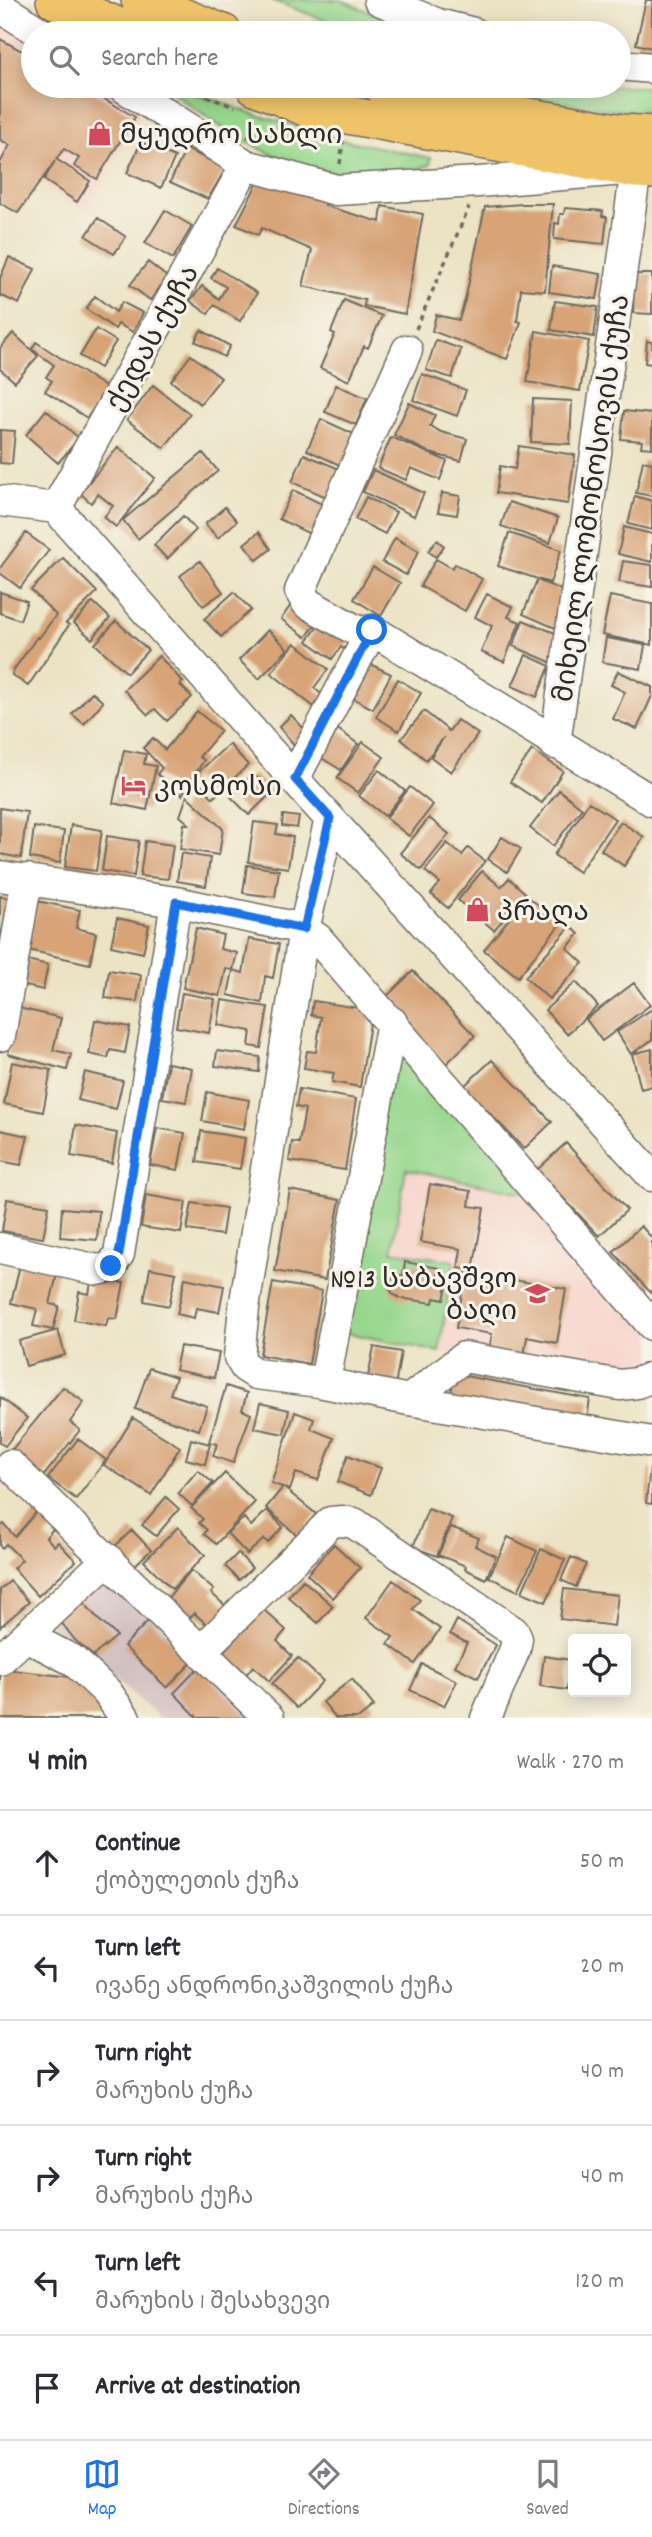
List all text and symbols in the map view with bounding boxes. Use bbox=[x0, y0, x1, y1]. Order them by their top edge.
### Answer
search box bbox=[21, 21, 631, 98]
icon: search bbox=[45, 41, 83, 79]
text: Search here bbox=[101, 41, 219, 78]
place label: მყუდრო სახლი bbox=[120, 118, 342, 158]
shop icon: მყუდრო სახლი bbox=[86, 119, 114, 147]
street label: ქედას ქუჩა bbox=[99, 259, 212, 420]
street label: მიხეილ ლომონოსოვის ქუჩა bbox=[547, 292, 643, 705]
route start bbox=[356, 614, 387, 645]
place label: კოსმოსი bbox=[154, 770, 282, 810]
hotel icon: კოსმოსი bbox=[120, 771, 148, 799]
place label: პრაღა bbox=[497, 895, 589, 935]
shop icon: პრაღა bbox=[463, 896, 491, 924]
route end bbox=[95, 1250, 126, 1281]
place label: №13 საბავშვო ბაღი bbox=[329, 1262, 517, 1334]
school or university icon: №13 საბავშვო ბაღი bbox=[523, 1279, 551, 1307]
map controls bbox=[568, 1634, 631, 1697]
button: locate bbox=[568, 1634, 631, 1697]
text: 4 min bbox=[28, 1742, 87, 1785]
text: Walk · 270 m bbox=[517, 1747, 624, 1780]
text: Continue bbox=[95, 1826, 180, 1863]
icon: ahead bbox=[28, 1844, 66, 1882]
text: 50 m bbox=[580, 1846, 624, 1879]
text: ქობულეთის ქუჩა bbox=[95, 1867, 299, 1900]
text: Turn left bbox=[95, 1931, 181, 1968]
icon: left bbox=[28, 1949, 66, 1987]
text: 20 m bbox=[580, 1951, 624, 1984]
text: ივანე ანდრონიკაშვილის ქუჩა bbox=[95, 1972, 453, 2005]
text: Turn right bbox=[95, 2036, 192, 2073]
icon: right bbox=[28, 2054, 66, 2092]
text: 40 m bbox=[581, 2056, 624, 2089]
text: მარუხის ქუჩა bbox=[95, 2077, 253, 2110]
text: Turn right bbox=[95, 2141, 192, 2178]
icon: right bbox=[28, 2159, 66, 2197]
text: 40 m bbox=[581, 2161, 624, 2194]
text: მარუხის ქუჩა bbox=[95, 2182, 253, 2215]
text: Turn left bbox=[95, 2246, 181, 2283]
icon: left bbox=[28, 2264, 66, 2302]
text: 120 m bbox=[575, 2266, 624, 2299]
text: მარუხის 1 შესახვევი bbox=[95, 2287, 330, 2320]
icon: arrive bbox=[28, 2369, 66, 2407]
text: Arrive at destination bbox=[95, 2369, 300, 2406]
tab: Map bbox=[83, 2455, 121, 2524]
tab: Directions bbox=[288, 2455, 360, 2524]
tab: Saved bbox=[526, 2455, 569, 2524]

